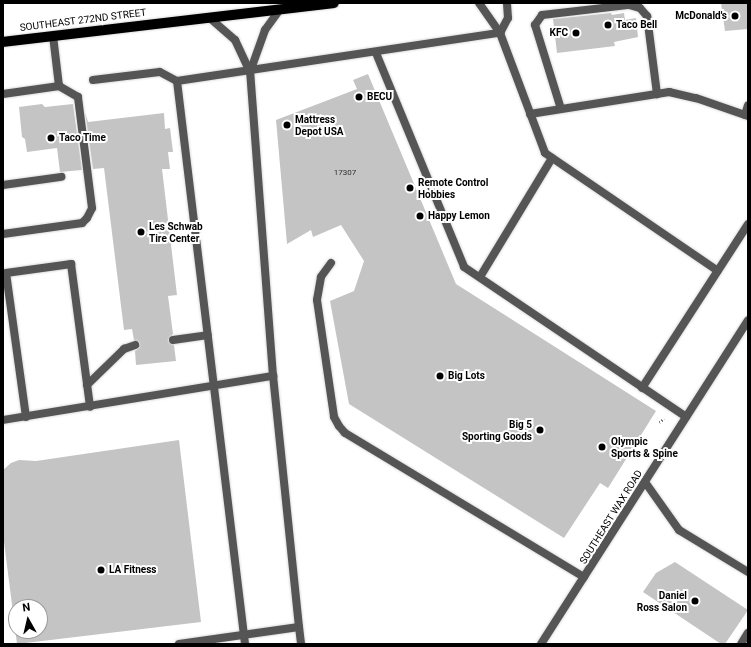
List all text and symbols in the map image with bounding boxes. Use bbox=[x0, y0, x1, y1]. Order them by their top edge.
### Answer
street label: SOUTHEAST 272ND STREET bbox=[19, 6, 147, 34]
place label: McDonald's bbox=[675, 10, 727, 22]
marker: McDonald's bbox=[730, 11, 740, 21]
place label: Taco Bell bbox=[616, 19, 657, 31]
marker: Taco Bell bbox=[603, 20, 613, 30]
place label: KFC bbox=[550, 27, 568, 39]
marker: KFC bbox=[571, 28, 581, 38]
place label: BECU bbox=[367, 91, 392, 103]
marker: BECU bbox=[354, 92, 364, 102]
place label: Mattress Depot USA bbox=[295, 113, 344, 136]
marker: Mattress Depot USA bbox=[282, 120, 292, 130]
place label: Taco Time bbox=[59, 132, 106, 144]
marker: Taco Time bbox=[46, 133, 56, 143]
house number: 17307 bbox=[334, 168, 356, 178]
place label: Remote Control Hobbies bbox=[418, 176, 488, 200]
marker: Remote Control Hobbies bbox=[405, 183, 415, 193]
place label: Happy Lemon bbox=[428, 210, 490, 222]
marker: Happy Lemon bbox=[415, 211, 425, 221]
place label: Les Schwab Tire Center bbox=[149, 220, 203, 244]
marker: Les Schwab Tire Center bbox=[136, 227, 146, 237]
place label: Big Lots bbox=[448, 370, 485, 382]
marker: Big Lots bbox=[435, 371, 445, 381]
place label: Big 5 Sporting Goods bbox=[462, 418, 532, 442]
marker: Big 5 Sporting Goods bbox=[535, 425, 545, 435]
place label: Olympic Sports & Spine bbox=[611, 435, 678, 458]
marker: Olympic Sports & Spine bbox=[596, 441, 608, 453]
street label: SOUTHEAST WAX ROAD bbox=[577, 468, 645, 566]
place label: LA Fitness bbox=[109, 564, 157, 576]
marker: LA Fitness bbox=[96, 565, 106, 575]
place label: Daniel Ross Salon bbox=[637, 589, 687, 612]
marker: Daniel Ross Salon bbox=[690, 596, 700, 606]
north arrow bbox=[8, 599, 48, 639]
text: N bbox=[22, 601, 31, 615]

